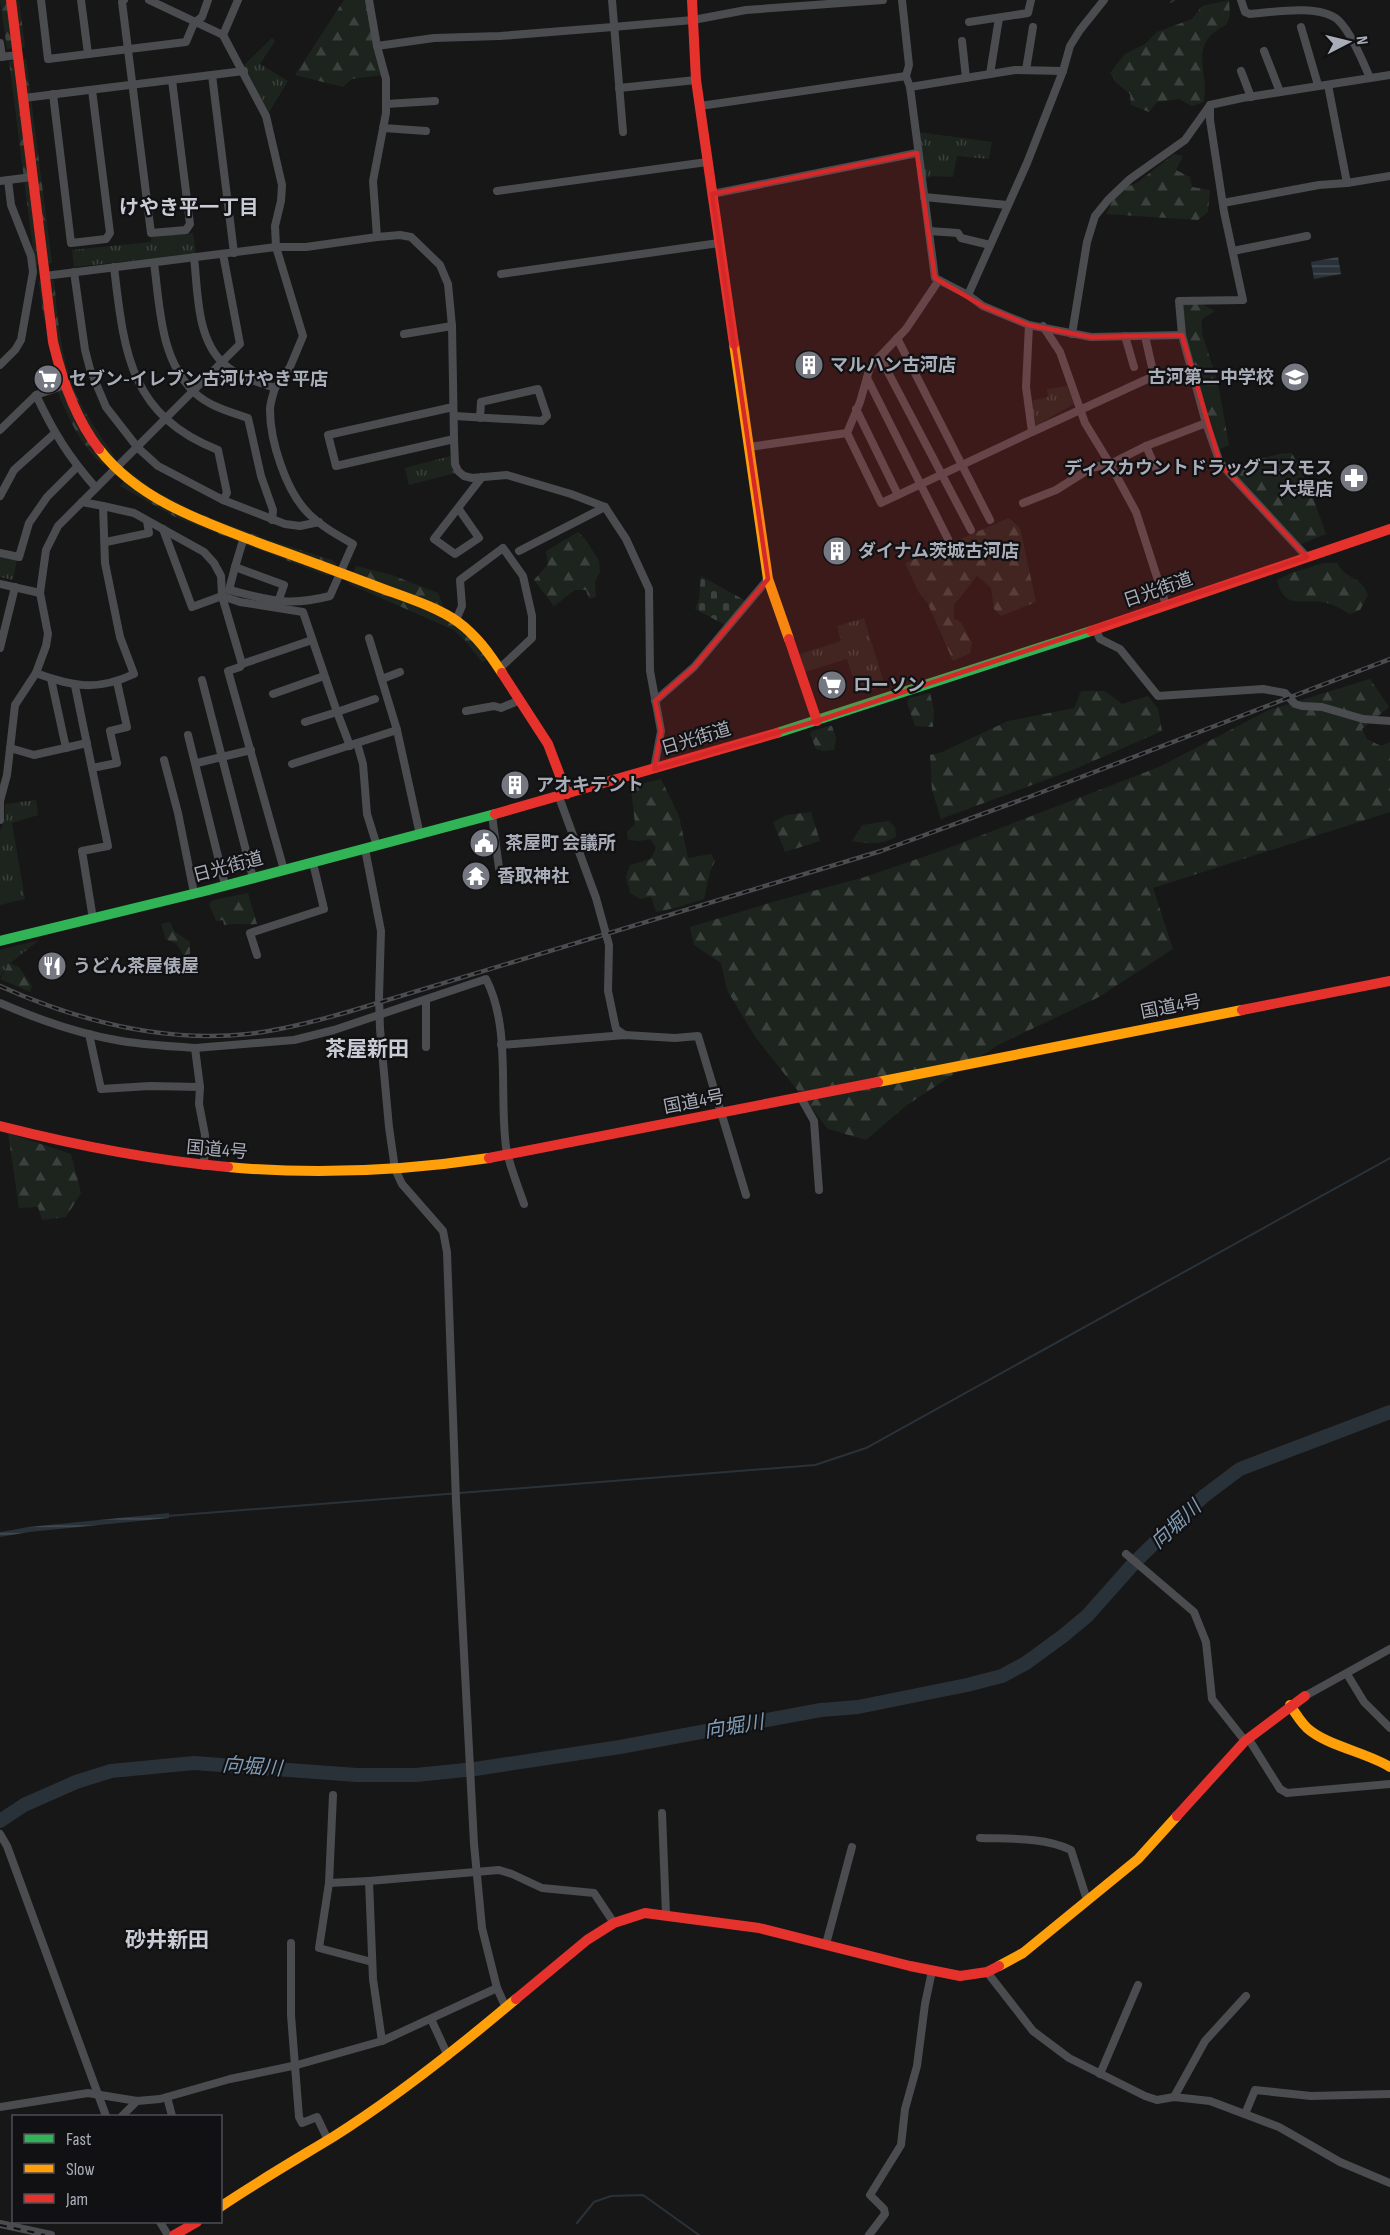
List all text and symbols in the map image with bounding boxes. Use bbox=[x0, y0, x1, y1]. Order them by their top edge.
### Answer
north arrow bbox=[1318, 12, 1378, 72]
text: N bbox=[1351, 35, 1371, 46]
district label: けやき平一丁目 bbox=[119, 196, 259, 220]
building icon: マルハン古河店 bbox=[793, 349, 825, 381]
place label: マルハン古河店 bbox=[830, 355, 956, 376]
school or university icon: 古河第二中学校 bbox=[1279, 361, 1311, 393]
supermarket icon: セブン-イレブン古河けやき平店 bbox=[32, 363, 64, 395]
place label: 古河第二中学校 bbox=[1148, 367, 1274, 388]
place label: セブン-イレブン古河けやき平店 bbox=[69, 369, 328, 390]
place label: ディスカウントドラッグコスモス 大堤店 bbox=[1064, 458, 1333, 500]
pharmacy icon: ディスカウントドラッグコスモス 大堤店 bbox=[1338, 462, 1370, 494]
building icon: ダイナム茨城古河店 bbox=[821, 535, 853, 567]
place label: ダイナム茨城古河店 bbox=[858, 541, 1019, 562]
street label: 日光街道 bbox=[1121, 568, 1195, 612]
supermarket icon: ローソン bbox=[816, 669, 848, 701]
place label: ローソン bbox=[853, 675, 925, 696]
street label: 日光街道 bbox=[659, 718, 733, 760]
building icon: アオキテント bbox=[499, 769, 531, 801]
place label: アオキテント bbox=[536, 775, 644, 796]
public building icon: 茶屋町 会議所 bbox=[468, 827, 500, 859]
place label: 茶屋町 会議所 bbox=[505, 833, 616, 854]
street label: 日光街道 bbox=[191, 848, 265, 886]
temple icon: 香取神社 bbox=[460, 860, 492, 892]
place label: 香取神社 bbox=[497, 866, 569, 887]
restaurant icon: うどん茶屋俵屋 bbox=[36, 950, 68, 982]
place label: うどん茶屋俵屋 bbox=[73, 956, 199, 977]
street label: 国道4号 bbox=[1139, 991, 1203, 1023]
district label: 茶屋新田 bbox=[325, 1037, 409, 1062]
street label: 国道4号 bbox=[662, 1086, 726, 1118]
street label: 国道4号 bbox=[185, 1137, 249, 1163]
water label: 向堀川 bbox=[1146, 1494, 1208, 1554]
water label: 向堀川 bbox=[702, 1710, 767, 1744]
water label: 向堀川 bbox=[221, 1753, 285, 1781]
district label: 砂井新田 bbox=[125, 1928, 209, 1953]
legend bbox=[12, 2115, 222, 2223]
text: Fast bbox=[66, 2129, 92, 2150]
text: Slow bbox=[66, 2159, 95, 2180]
text: Jam bbox=[65, 2189, 88, 2210]

